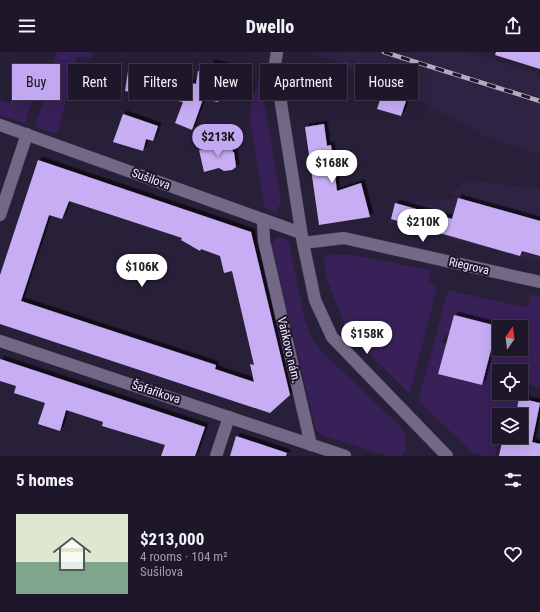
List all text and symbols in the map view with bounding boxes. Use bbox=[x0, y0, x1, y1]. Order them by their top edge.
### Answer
icon: menu bbox=[16, 15, 38, 37]
icon: share bbox=[502, 15, 524, 37]
text: Dwello bbox=[246, 16, 294, 37]
chip: Buy bbox=[12, 64, 60, 100]
chip: Rent bbox=[68, 64, 121, 100]
chip: Filters bbox=[129, 64, 192, 100]
chip: New bbox=[200, 64, 252, 100]
chip: Apartment bbox=[260, 64, 347, 100]
chip: House bbox=[355, 64, 418, 100]
pin: $213K bbox=[190, 124, 246, 158]
text: $213K bbox=[201, 129, 235, 144]
pin: $168K bbox=[304, 150, 360, 184]
text: $168K bbox=[315, 155, 349, 170]
street label: Sušilova bbox=[130, 166, 172, 192]
pin: $210K bbox=[395, 209, 451, 243]
text: $210K bbox=[406, 214, 440, 229]
pin: $106K bbox=[114, 254, 170, 288]
street label: Riegrova bbox=[447, 255, 491, 277]
text: $106K bbox=[125, 259, 159, 274]
street label: Vaňkovo nám. bbox=[275, 316, 303, 384]
north arrow bbox=[492, 320, 528, 356]
map controls bbox=[492, 320, 528, 444]
pin: $158K bbox=[339, 321, 395, 355]
text: $158K bbox=[350, 326, 384, 341]
button: locate bbox=[492, 364, 528, 400]
street label: Šafaříkova bbox=[130, 377, 183, 406]
button: layers bbox=[492, 408, 528, 444]
icon: filters bbox=[502, 469, 524, 491]
text: 5 homes bbox=[16, 470, 74, 490]
text: $213,000 bbox=[140, 529, 204, 549]
icon: home bbox=[48, 530, 96, 578]
icon: heart bbox=[502, 543, 524, 565]
text: 4 rooms · 104 m² bbox=[140, 549, 227, 564]
text: Sušilova bbox=[140, 564, 183, 579]

